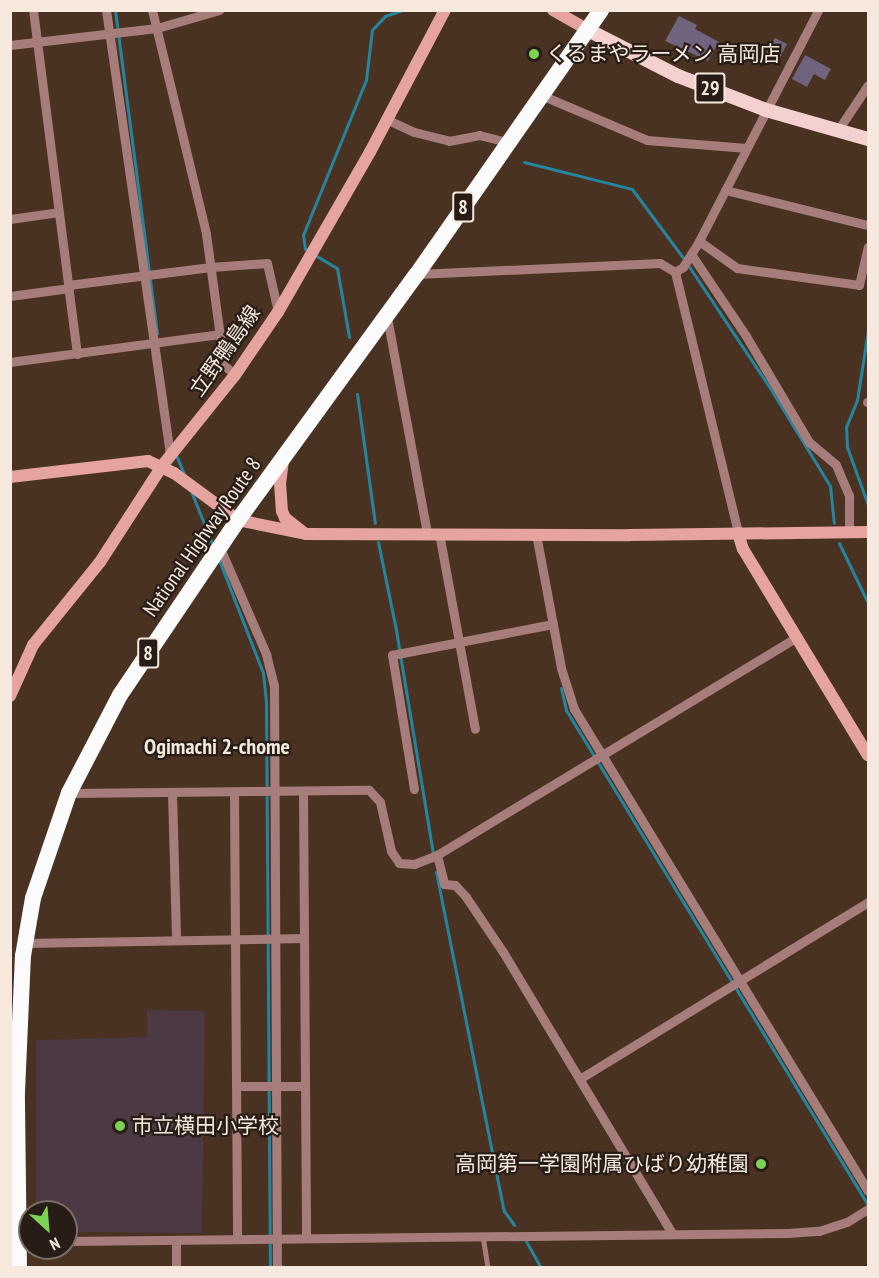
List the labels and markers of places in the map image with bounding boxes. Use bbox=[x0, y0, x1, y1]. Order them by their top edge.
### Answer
place label: くるまやラーメン 高岡店 bbox=[546, 41, 781, 67]
marker: くるまやラーメン 高岡店 bbox=[527, 47, 541, 61]
place label: 市立横田小学校 bbox=[132, 1113, 279, 1139]
marker: 市立横田小学校 bbox=[113, 1119, 127, 1133]
place label: 高岡第一学園附属ひばり幼稚園 bbox=[455, 1151, 749, 1177]
marker: 高岡第一学園附属ひばり幼稚園 bbox=[754, 1157, 768, 1171]

